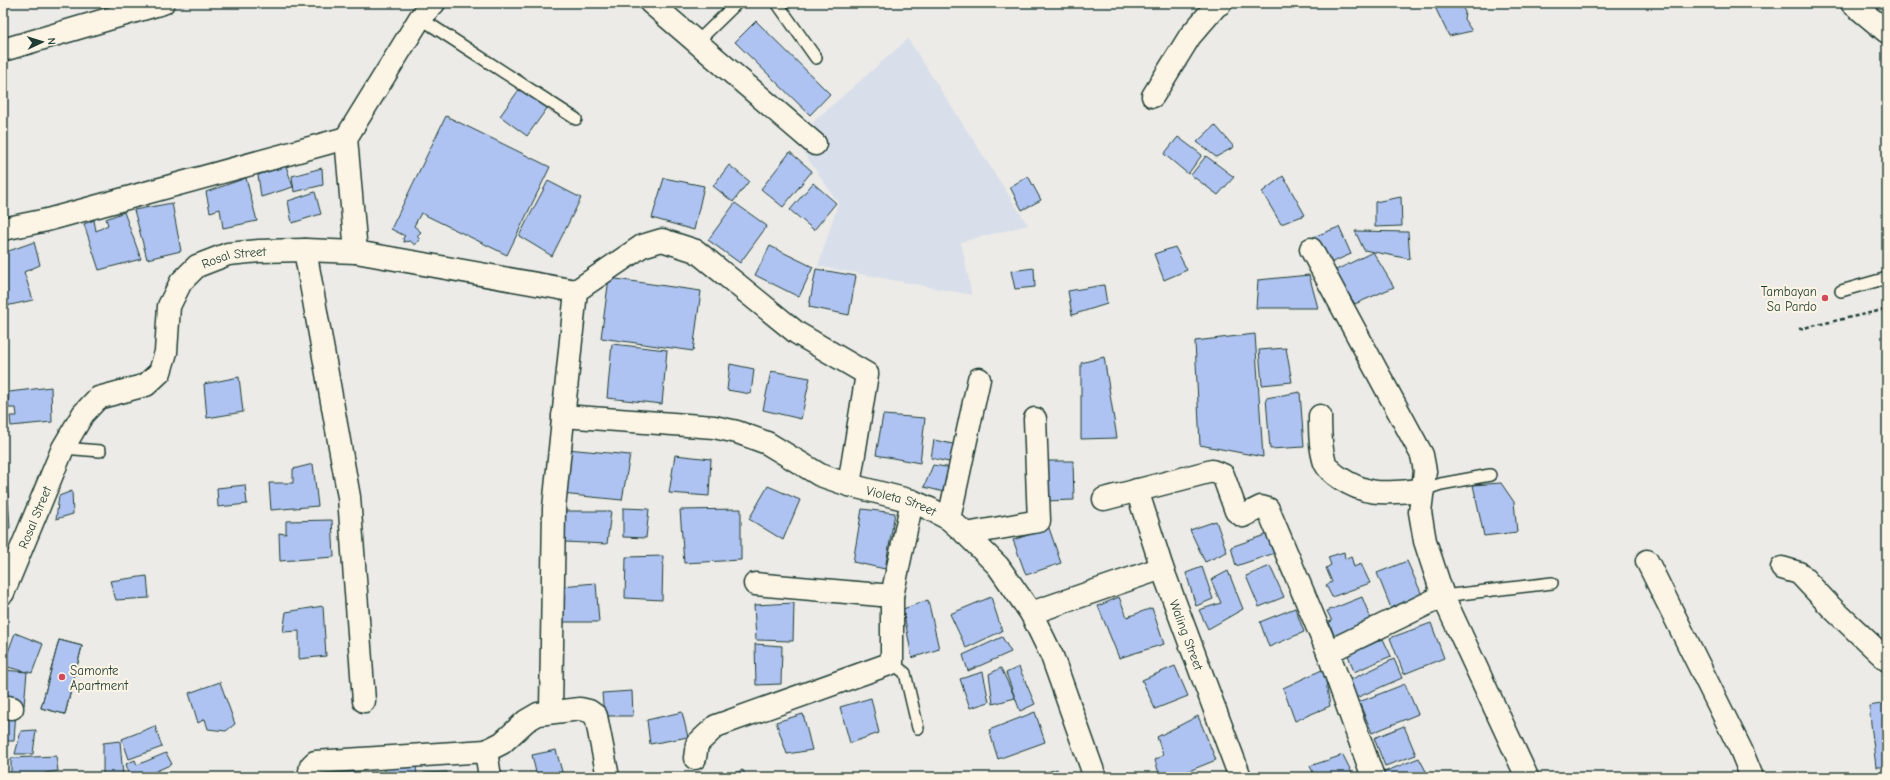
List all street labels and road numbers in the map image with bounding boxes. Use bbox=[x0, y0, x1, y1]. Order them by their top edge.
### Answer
street label: Rosal Street bbox=[199, 244, 268, 272]
street label: Rosal Street bbox=[15, 483, 55, 551]
street label: Violeta Street bbox=[864, 483, 940, 520]
street label: Waling Street bbox=[1166, 598, 1207, 673]

